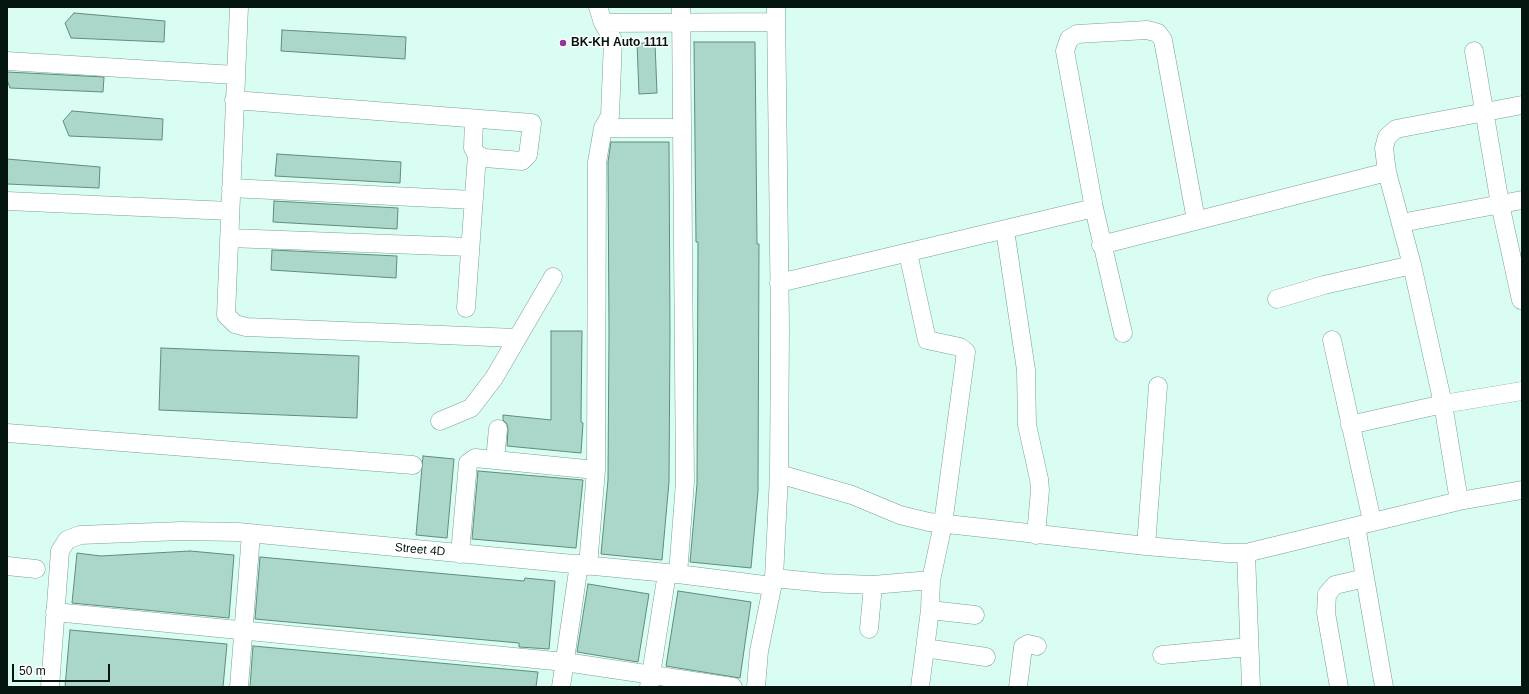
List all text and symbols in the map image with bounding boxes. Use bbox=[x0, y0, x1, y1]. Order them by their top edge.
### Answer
place label: BK-KH Auto 1111 bbox=[571, 36, 668, 50]
marker: BK-KH Auto 1111 bbox=[558, 38, 568, 48]
street label: Street 4D bbox=[394, 541, 446, 559]
scale bar bbox=[14, 656, 112, 682]
text: 50 m bbox=[19, 664, 46, 678]

